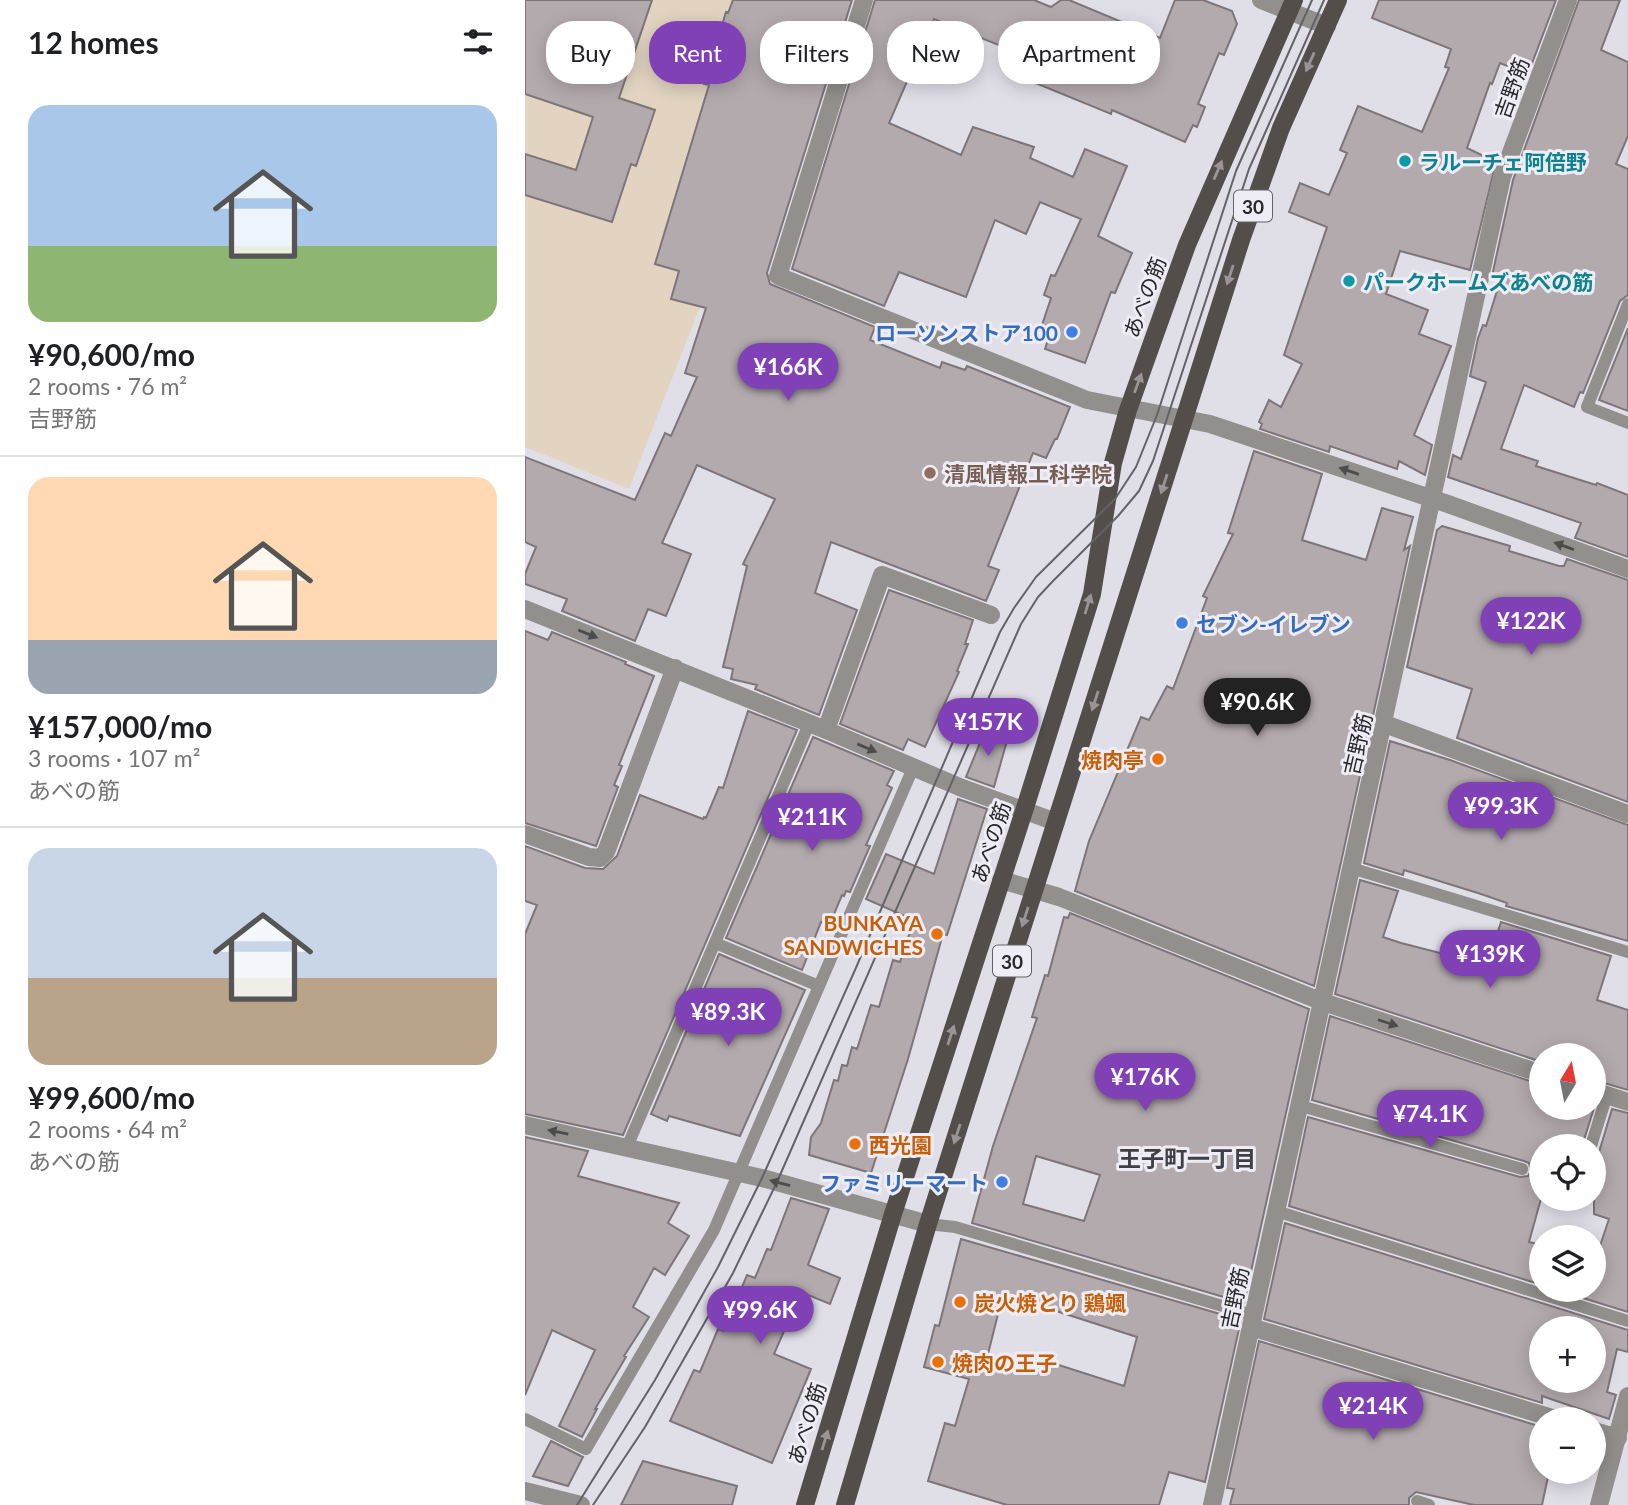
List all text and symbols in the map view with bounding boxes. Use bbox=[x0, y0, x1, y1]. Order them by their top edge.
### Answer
chip: Buy bbox=[546, 21, 635, 84]
chip: Rent bbox=[649, 21, 746, 84]
chip: Filters bbox=[760, 21, 873, 84]
chip: New bbox=[887, 21, 984, 84]
chip: Apartment bbox=[998, 21, 1160, 84]
icon: filters bbox=[459, 23, 497, 61]
text: 12 homes bbox=[28, 24, 159, 60]
one-way arrow bbox=[1304, 52, 1316, 72]
street label: 吉野筋 bbox=[1488, 54, 1534, 122]
place label: ラルーチェ阿倍野 bbox=[1419, 149, 1587, 174]
icon: home bbox=[200, 151, 326, 277]
marker: ラルーチェ阿倍野 bbox=[1397, 153, 1413, 169]
one-way arrow bbox=[1213, 160, 1224, 181]
road number: 30 bbox=[1234, 190, 1272, 222]
street label: あべの筋 bbox=[1118, 253, 1170, 341]
one-way arrow bbox=[1224, 265, 1234, 286]
place label: パークホームズあべの筋 bbox=[1363, 269, 1593, 294]
marker: パークホームズあべの筋 bbox=[1341, 273, 1357, 289]
place label: ローソンストア100 bbox=[875, 320, 1058, 345]
marker: ローソンストア100 bbox=[1064, 324, 1080, 340]
text: ¥90,600/mo bbox=[28, 336, 195, 372]
pin: ¥166K bbox=[739, 344, 837, 403]
text: ¥166K bbox=[753, 352, 823, 380]
text: 2 rooms · 76 m² bbox=[28, 372, 187, 400]
one-way arrow bbox=[1133, 372, 1144, 393]
text: 吉野筋 bbox=[28, 404, 97, 432]
place label: 清風情報工科学院 bbox=[944, 461, 1112, 486]
marker: 清風情報工科学院 bbox=[922, 465, 938, 481]
one-way arrow bbox=[1338, 465, 1359, 476]
one-way arrow bbox=[1158, 474, 1168, 495]
icon: home bbox=[200, 523, 326, 649]
one-way arrow bbox=[1553, 540, 1574, 551]
one-way arrow bbox=[1084, 594, 1094, 615]
pin: ¥122K bbox=[1482, 598, 1580, 657]
text: ¥122K bbox=[1496, 606, 1566, 634]
place label: セブン-イレブン bbox=[1196, 611, 1351, 636]
marker: セブン-イレブン bbox=[1174, 615, 1190, 631]
one-way arrow bbox=[578, 628, 599, 639]
pin: ¥90.6K bbox=[1200, 678, 1314, 738]
text: ¥90.6K bbox=[1220, 687, 1294, 715]
one-way arrow bbox=[1089, 690, 1099, 711]
pin: ¥157K bbox=[939, 698, 1037, 758]
text: ¥157K bbox=[953, 707, 1023, 735]
text: ¥157,000/mo bbox=[28, 708, 212, 744]
street label: 吉野筋 bbox=[1338, 710, 1376, 778]
one-way arrow bbox=[857, 742, 877, 754]
text: 3 rooms · 107 m² bbox=[28, 744, 200, 772]
place label: 焼肉亭 bbox=[1081, 747, 1144, 772]
marker: 焼肉亭 bbox=[1150, 751, 1166, 767]
text: あべの筋 bbox=[28, 776, 120, 804]
pin: ¥99.3K bbox=[1444, 782, 1558, 842]
text: ¥99.3K bbox=[1464, 791, 1538, 819]
pin: ¥211K bbox=[763, 794, 861, 853]
street label: あべの筋 bbox=[965, 798, 1015, 886]
text: ¥211K bbox=[777, 802, 847, 830]
icon: home bbox=[200, 894, 326, 1020]
one-way arrow bbox=[1020, 907, 1030, 928]
place label: BUNKAYA SANDWICHES bbox=[783, 910, 923, 959]
marker: BUNKAYA SANDWICHES bbox=[929, 926, 945, 942]
pin: ¥139K bbox=[1441, 930, 1539, 990]
text: ¥139K bbox=[1455, 939, 1525, 967]
road number: 30 bbox=[993, 945, 1031, 976]
pin: ¥89.3K bbox=[671, 988, 785, 1048]
text: ¥89.3K bbox=[691, 997, 765, 1025]
one-way arrow bbox=[1377, 1018, 1398, 1029]
one-way arrow bbox=[946, 1025, 957, 1046]
north arrow bbox=[1529, 1043, 1607, 1120]
map controls bbox=[1529, 1043, 1606, 1484]
pin: ¥176K bbox=[1096, 1054, 1194, 1113]
text: ¥176K bbox=[1110, 1062, 1180, 1090]
text: ¥99,600/mo bbox=[28, 1079, 195, 1115]
pin: ¥74.1K bbox=[1373, 1090, 1487, 1150]
text: ¥74.1K bbox=[1393, 1099, 1467, 1127]
text: 2 rooms · 64 m² bbox=[28, 1115, 187, 1143]
one-way arrow bbox=[951, 1124, 961, 1145]
one-way arrow bbox=[547, 1127, 569, 1138]
place label: 西光園 bbox=[869, 1132, 932, 1157]
button: locate bbox=[1529, 1134, 1606, 1211]
marker: 西光園 bbox=[847, 1136, 863, 1152]
district label: 王子町一丁目 bbox=[1118, 1144, 1256, 1172]
text: あべの筋 bbox=[28, 1147, 120, 1175]
place label: ファミリーマート bbox=[820, 1170, 988, 1195]
marker: ファミリーマート bbox=[994, 1174, 1010, 1190]
one-way arrow bbox=[769, 1177, 791, 1188]
button: layers bbox=[1529, 1225, 1606, 1302]
street label: 吉野筋 bbox=[1215, 1265, 1253, 1331]
pin: ¥99.6K bbox=[703, 1286, 817, 1346]
place label: 炭火焼とり 鶏颯 bbox=[974, 1290, 1126, 1315]
marker: 炭火焼とり 鶏颯 bbox=[952, 1294, 968, 1310]
text: ¥99.6K bbox=[723, 1295, 797, 1323]
button: + bbox=[1529, 1316, 1606, 1393]
place label: 焼肉の王子 bbox=[952, 1350, 1057, 1375]
marker: 焼肉の王子 bbox=[930, 1354, 946, 1370]
street label: あべの筋 bbox=[782, 1379, 830, 1467]
pin: ¥214K bbox=[1324, 1382, 1422, 1442]
text: ¥214K bbox=[1338, 1391, 1408, 1419]
button: − bbox=[1529, 1407, 1606, 1484]
one-way arrow bbox=[821, 1429, 831, 1450]

